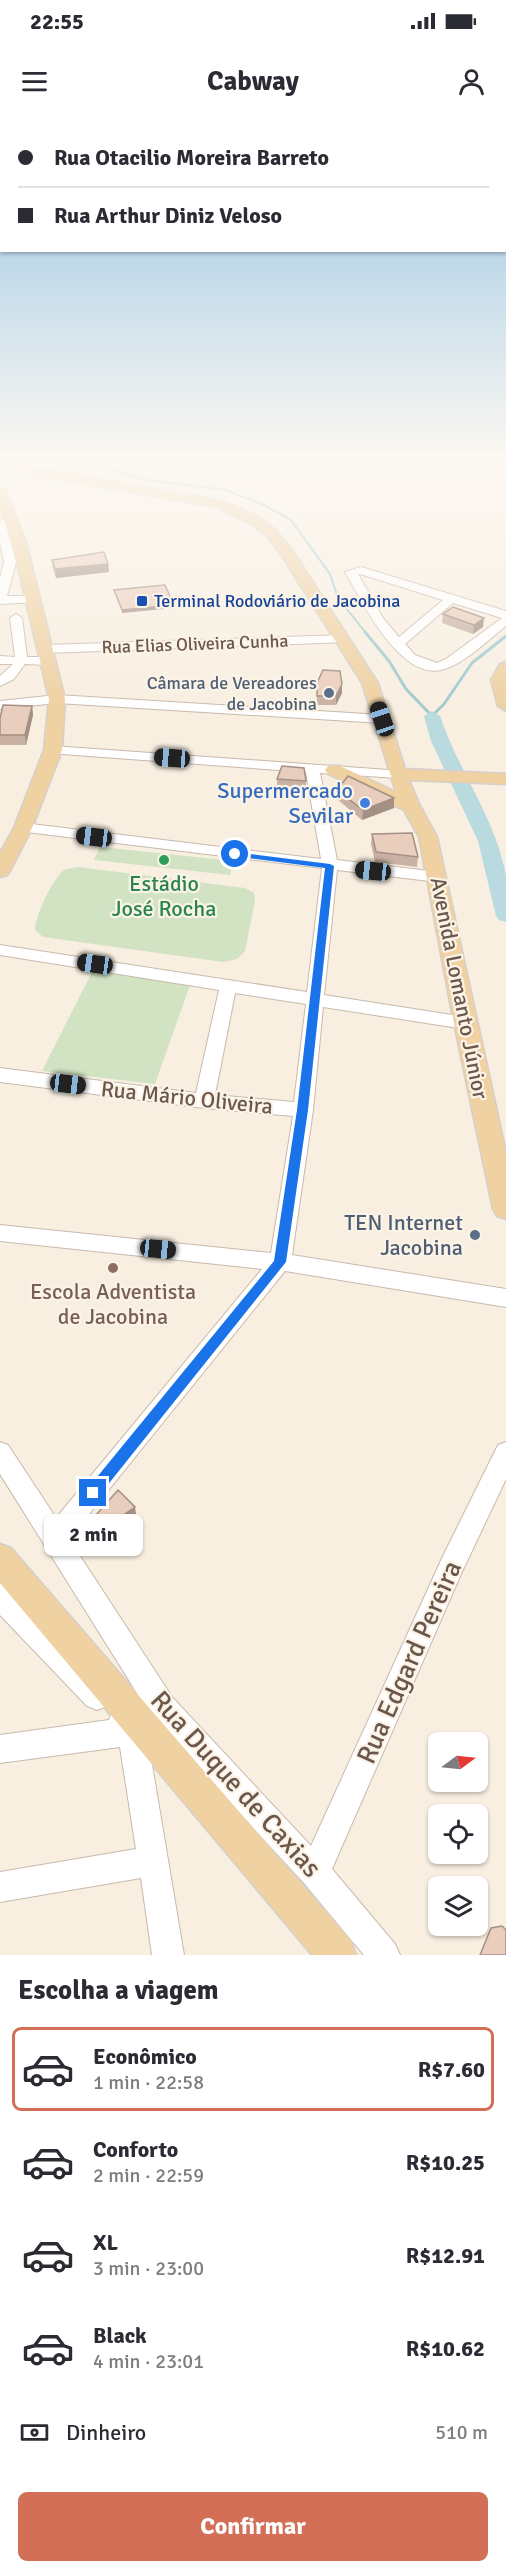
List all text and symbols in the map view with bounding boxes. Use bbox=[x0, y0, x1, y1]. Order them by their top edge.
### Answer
text: 22:55 bbox=[30, 8, 84, 35]
icon: menu bbox=[18, 65, 51, 98]
text: Cabway bbox=[207, 65, 299, 98]
icon: person bbox=[455, 65, 488, 98]
text: Rua Otacilio Moreira Barreto bbox=[54, 144, 329, 171]
text: Rua Arthur Diniz Veloso bbox=[54, 202, 282, 229]
place label: Terminal Rodoviário de Jacobina bbox=[154, 590, 400, 612]
marker: Terminal Rodoviário de Jacobina bbox=[135, 594, 149, 608]
street label: Rua Elias Oliveira Cunha bbox=[101, 630, 289, 658]
place label: Câmara de Vereadores de Jacobina bbox=[147, 672, 317, 715]
marker: Câmara de Vereadores de Jacobina bbox=[322, 686, 336, 700]
car bbox=[368, 699, 396, 739]
car bbox=[153, 748, 191, 768]
place label: Supermercado Sevilar bbox=[217, 777, 353, 829]
marker: Supermercado Sevilar bbox=[358, 796, 372, 810]
car bbox=[75, 826, 113, 848]
route start bbox=[221, 840, 248, 867]
marker: Estádio José Rocha bbox=[157, 853, 171, 867]
car bbox=[354, 860, 392, 882]
place label: Estádio José Rocha bbox=[112, 870, 216, 922]
street label: Avenida Lomanto Júnior bbox=[425, 875, 494, 1101]
car bbox=[76, 953, 114, 975]
car bbox=[49, 1073, 87, 1095]
street label: Rua Mário Oliveira bbox=[100, 1075, 274, 1120]
place label: TEN Internet Jacobina bbox=[344, 1209, 463, 1261]
marker: TEN Internet Jacobina bbox=[468, 1228, 482, 1242]
car bbox=[139, 1238, 177, 1260]
marker: Escola Adventista de Jacobina bbox=[106, 1261, 120, 1275]
place label: Escola Adventista de Jacobina bbox=[30, 1278, 196, 1330]
route end bbox=[79, 1479, 106, 1506]
callout: 2 min bbox=[44, 1514, 142, 1556]
text: 2 min bbox=[69, 1522, 118, 1547]
street label: Rua Edgard Pereira bbox=[350, 1555, 469, 1769]
street label: Rua Duque de Caxias bbox=[143, 1684, 328, 1884]
north arrow bbox=[428, 1732, 488, 1792]
map controls bbox=[428, 1732, 488, 1936]
button: locate bbox=[428, 1804, 488, 1864]
button: layers bbox=[428, 1876, 488, 1936]
text: Escolha a viagem bbox=[18, 1974, 219, 2007]
icon: car bbox=[21, 2042, 75, 2096]
text: Econômico bbox=[93, 2043, 197, 2070]
text: R$7.60 bbox=[418, 2056, 485, 2083]
text: 1 min · 22:58 bbox=[93, 2070, 204, 2095]
icon: car bbox=[21, 2135, 75, 2189]
text: Conforto bbox=[93, 2136, 178, 2163]
text: R$10.25 bbox=[406, 2149, 485, 2176]
text: 2 min · 22:59 bbox=[93, 2163, 204, 2188]
icon: car bbox=[21, 2228, 75, 2282]
text: XL bbox=[93, 2229, 118, 2256]
text: R$12.91 bbox=[406, 2242, 485, 2269]
text: 3 min · 23:00 bbox=[93, 2256, 204, 2281]
icon: car bbox=[21, 2321, 75, 2375]
text: Black bbox=[93, 2322, 147, 2349]
text: R$10.62 bbox=[406, 2335, 485, 2362]
text: 4 min · 23:01 bbox=[93, 2349, 204, 2374]
icon: cash bbox=[18, 2416, 51, 2449]
text: Dinheiro bbox=[66, 2419, 146, 2446]
text: 510 m bbox=[435, 2420, 488, 2445]
button: Confirmar bbox=[18, 2492, 488, 2561]

